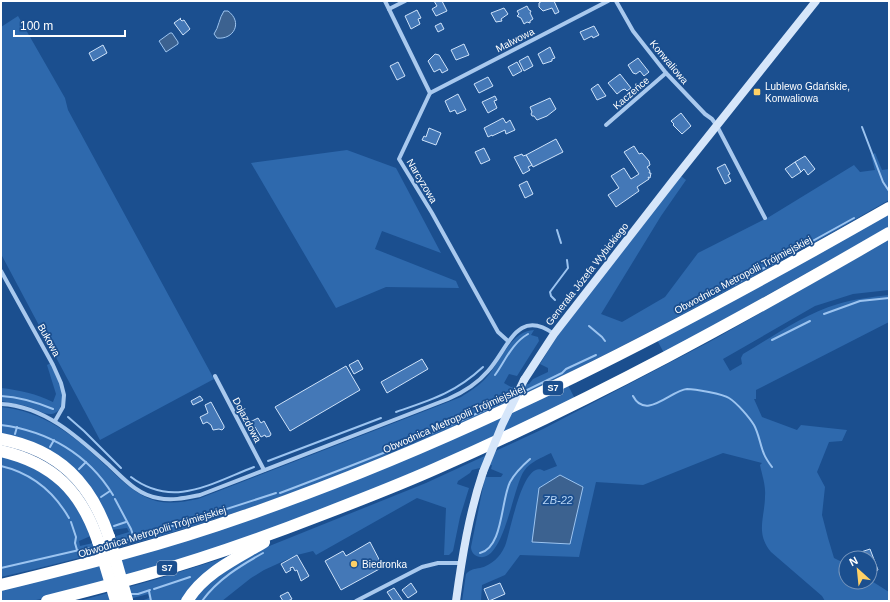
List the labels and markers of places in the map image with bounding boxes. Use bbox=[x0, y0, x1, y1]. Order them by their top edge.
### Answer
place label: Lublewo Gdańskie, Konwaliowa bbox=[765, 81, 850, 104]
marker: Lublewo Gdańskie, Konwaliowa bbox=[752, 87, 762, 97]
marker: Biedronka bbox=[349, 559, 359, 569]
place label: Biedronka bbox=[362, 559, 407, 570]

